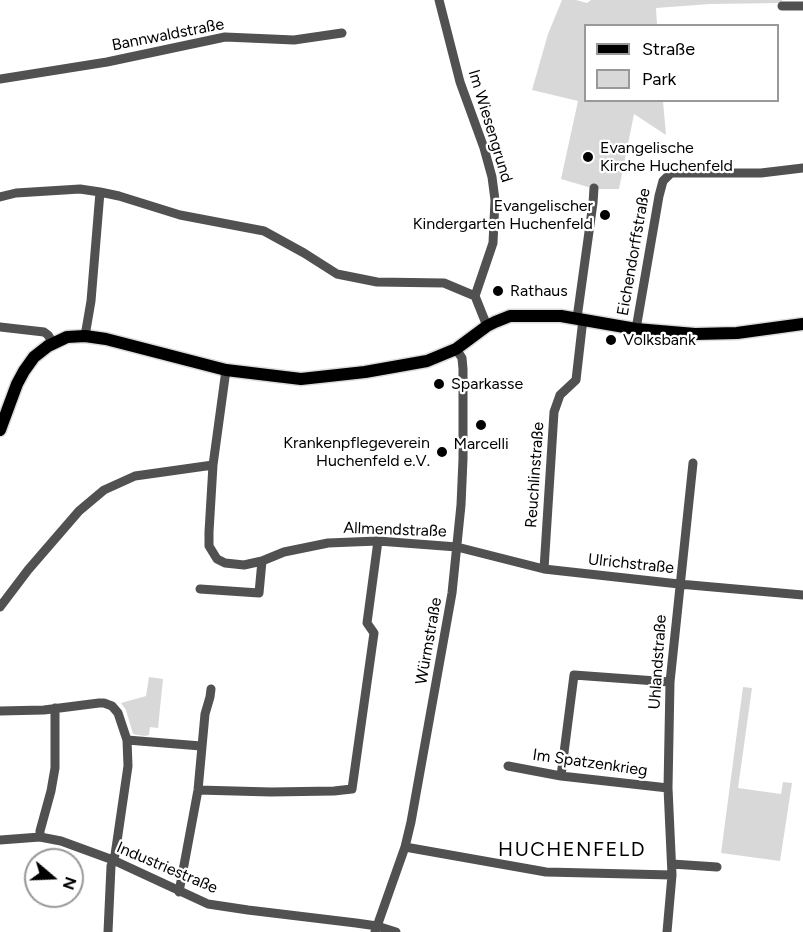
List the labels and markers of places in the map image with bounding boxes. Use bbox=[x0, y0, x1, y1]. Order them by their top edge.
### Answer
place label: Evangelische Kirche Huchenfeld bbox=[600, 138, 733, 176]
marker: Evangelische Kirche Huchenfeld bbox=[581, 150, 595, 164]
place label: Evangelischer Kindergarten Huchenfeld bbox=[413, 196, 593, 234]
marker: Evangelischer Kindergarten Huchenfeld bbox=[598, 208, 612, 222]
place label: Rathaus bbox=[510, 281, 568, 301]
marker: Rathaus bbox=[491, 284, 505, 298]
place label: Volksbank bbox=[623, 330, 696, 350]
marker: Volksbank bbox=[604, 333, 618, 347]
place label: Sparkasse bbox=[451, 374, 523, 394]
marker: Sparkasse bbox=[432, 377, 446, 391]
marker: Marcelli bbox=[474, 418, 488, 432]
place label: Krankenpflegeverein Huchenfeld e.V. bbox=[283, 433, 430, 471]
place label: Marcelli bbox=[453, 434, 509, 454]
marker: Krankenpflegeverein Huchenfeld e.V. bbox=[435, 445, 449, 459]

